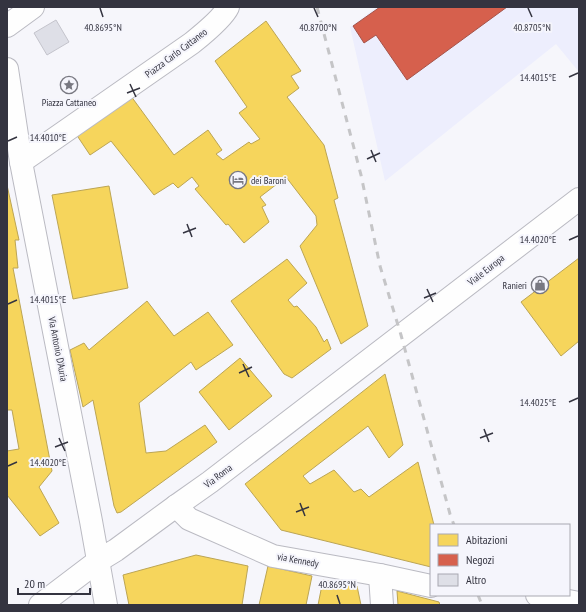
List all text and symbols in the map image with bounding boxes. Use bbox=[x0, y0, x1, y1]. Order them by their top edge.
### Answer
text: 40.8695°N bbox=[84, 21, 122, 34]
text: 40.8700°N bbox=[299, 21, 337, 34]
text: 40.8705°N bbox=[513, 21, 551, 34]
street label: Piazza Carlo Cattaneo bbox=[142, 25, 210, 81]
text: 14.4015°E bbox=[520, 71, 556, 84]
place icon: Piazza Cattaneo bbox=[59, 75, 79, 95]
place label: Piazza Cattaneo bbox=[42, 96, 96, 109]
text: 14.4010°E bbox=[30, 131, 66, 144]
hotel icon: dei Baroni bbox=[228, 170, 248, 190]
place label: dei Baroni bbox=[251, 174, 286, 187]
text: 14.4020°E bbox=[520, 233, 556, 246]
street label: Viale Europa bbox=[464, 252, 507, 289]
shop icon: Ranieri bbox=[530, 275, 550, 295]
place label: Ranieri bbox=[503, 279, 527, 292]
text: 14.4015°E bbox=[30, 293, 66, 306]
street label: Via Antonio D'Auria bbox=[45, 315, 71, 382]
text: 14.4025°E bbox=[520, 396, 556, 409]
text: 14.4020°E bbox=[30, 456, 66, 469]
street label: Via Roma bbox=[200, 461, 235, 491]
legend bbox=[430, 524, 570, 596]
text: Abitazioni bbox=[466, 532, 508, 547]
street label: via Kennedy bbox=[276, 550, 320, 570]
text: Negozi bbox=[466, 552, 494, 567]
scale bar bbox=[18, 570, 90, 596]
text: Altro bbox=[466, 572, 486, 587]
text: 20 m bbox=[24, 576, 45, 591]
text: 40.8695°N bbox=[318, 578, 356, 591]

